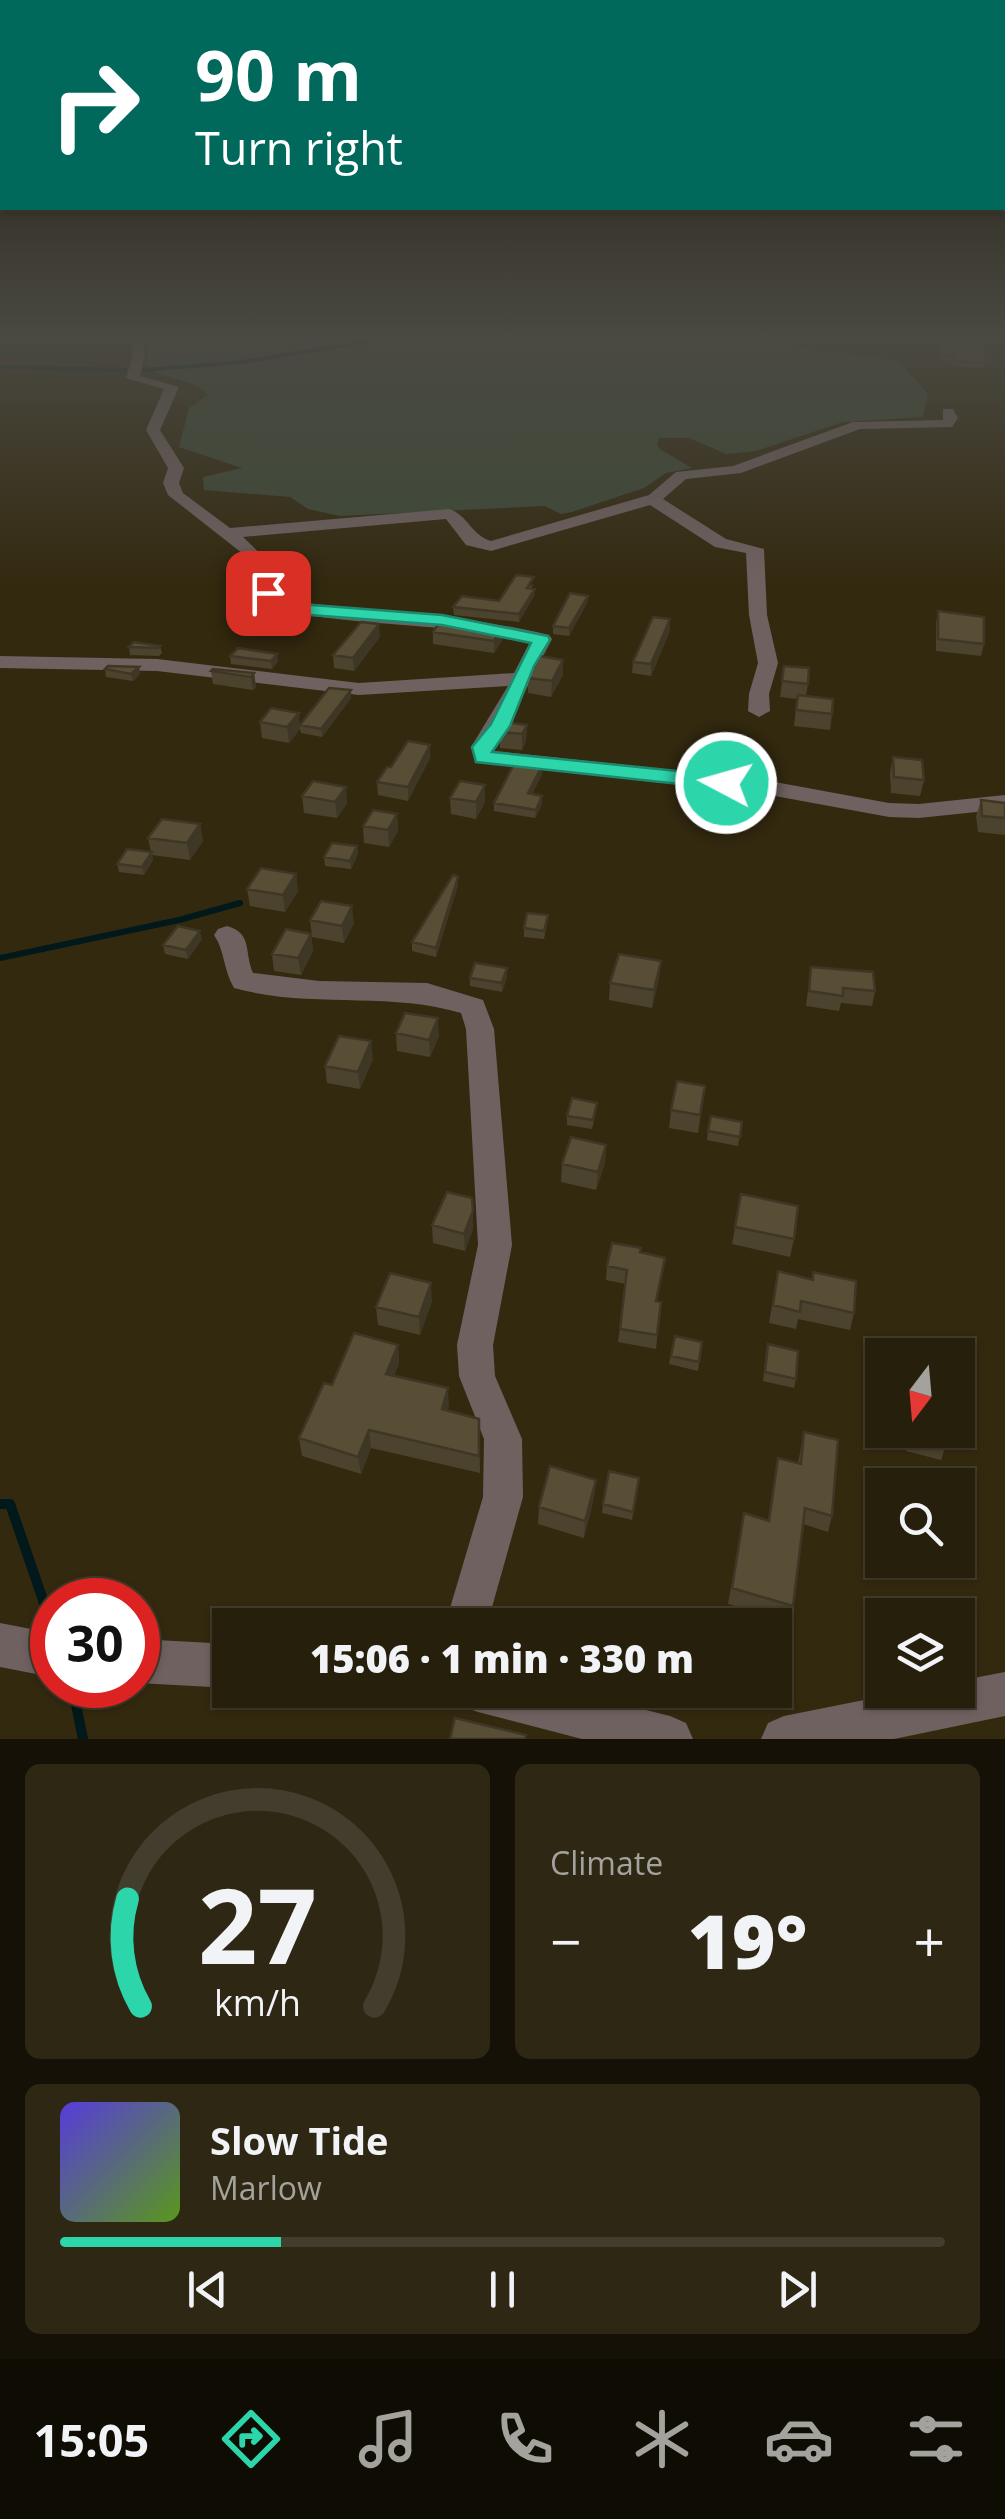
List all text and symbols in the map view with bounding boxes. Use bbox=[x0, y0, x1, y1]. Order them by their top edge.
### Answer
text: 90 m bbox=[195, 26, 362, 122]
icon: right bbox=[30, 40, 160, 170]
text: Turn right bbox=[195, 117, 403, 178]
pin bbox=[226, 551, 311, 636]
icon: arrive bbox=[241, 566, 296, 621]
position arrow bbox=[674, 731, 778, 835]
north arrow bbox=[865, 1338, 975, 1448]
map controls bbox=[865, 1338, 975, 1708]
button: search bbox=[865, 1468, 975, 1578]
speed limit sign: 30 bbox=[30, 1578, 160, 1708]
button: layers bbox=[865, 1598, 975, 1708]
text: 15:06 · 1 min · 330 m bbox=[310, 1632, 694, 1684]
text: Climate bbox=[550, 1841, 663, 1884]
text: 27 bbox=[198, 1853, 317, 1994]
text: 19° bbox=[688, 1889, 807, 1991]
text: − bbox=[550, 1903, 581, 1978]
text: + bbox=[914, 1903, 945, 1978]
text: km/h bbox=[214, 1978, 301, 2026]
text: Slow Tide bbox=[210, 2114, 389, 2166]
text: Marlow bbox=[210, 2166, 322, 2209]
icon: previous bbox=[180, 2262, 235, 2317]
icon: pause bbox=[475, 2262, 530, 2317]
icon: next bbox=[770, 2262, 825, 2317]
icon: directions bbox=[216, 2404, 286, 2474]
icon: music bbox=[353, 2404, 423, 2474]
icon: phone bbox=[490, 2404, 560, 2474]
icon: climate bbox=[627, 2404, 697, 2474]
icon: car bbox=[764, 2404, 834, 2474]
icon: filters bbox=[901, 2404, 971, 2474]
text: 15:05 bbox=[34, 2409, 149, 2470]

